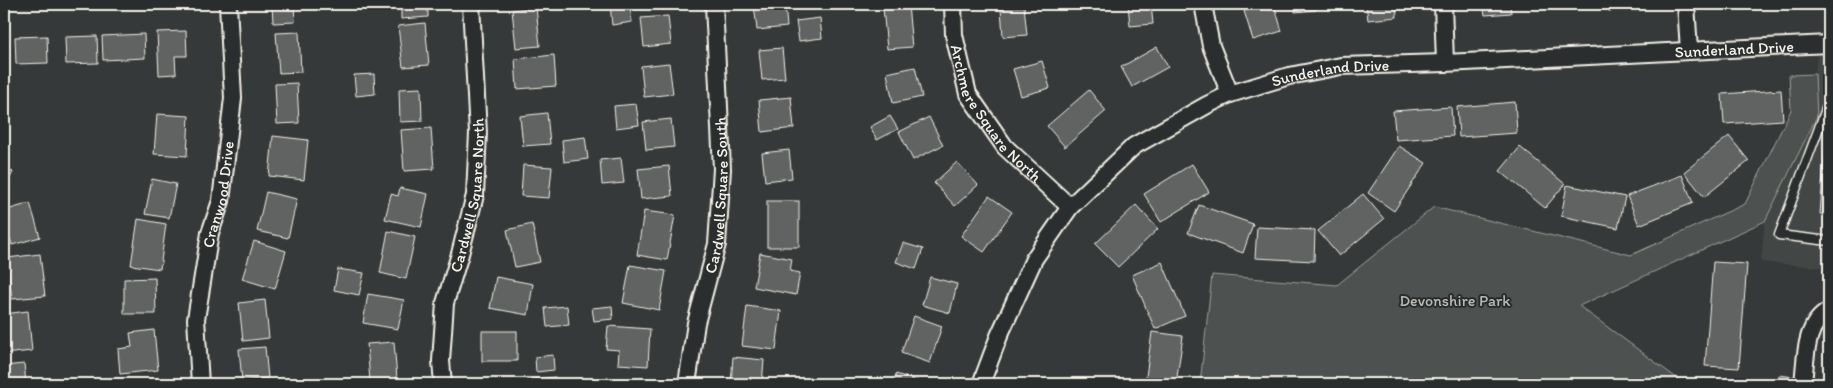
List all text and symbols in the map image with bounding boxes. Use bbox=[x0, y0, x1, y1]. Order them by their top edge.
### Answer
street label: Sunderland Drive bbox=[1674, 36, 1794, 61]
street label: Archmere Square North bbox=[947, 42, 1046, 186]
street label: Sunderland Drive bbox=[1269, 55, 1390, 90]
street label: Cardwell Square South bbox=[700, 116, 732, 275]
street label: Cardwell Square North bbox=[445, 117, 487, 275]
street label: Cranwood Drive bbox=[198, 140, 237, 249]
park label: Devonshire Park bbox=[1399, 291, 1511, 310]

